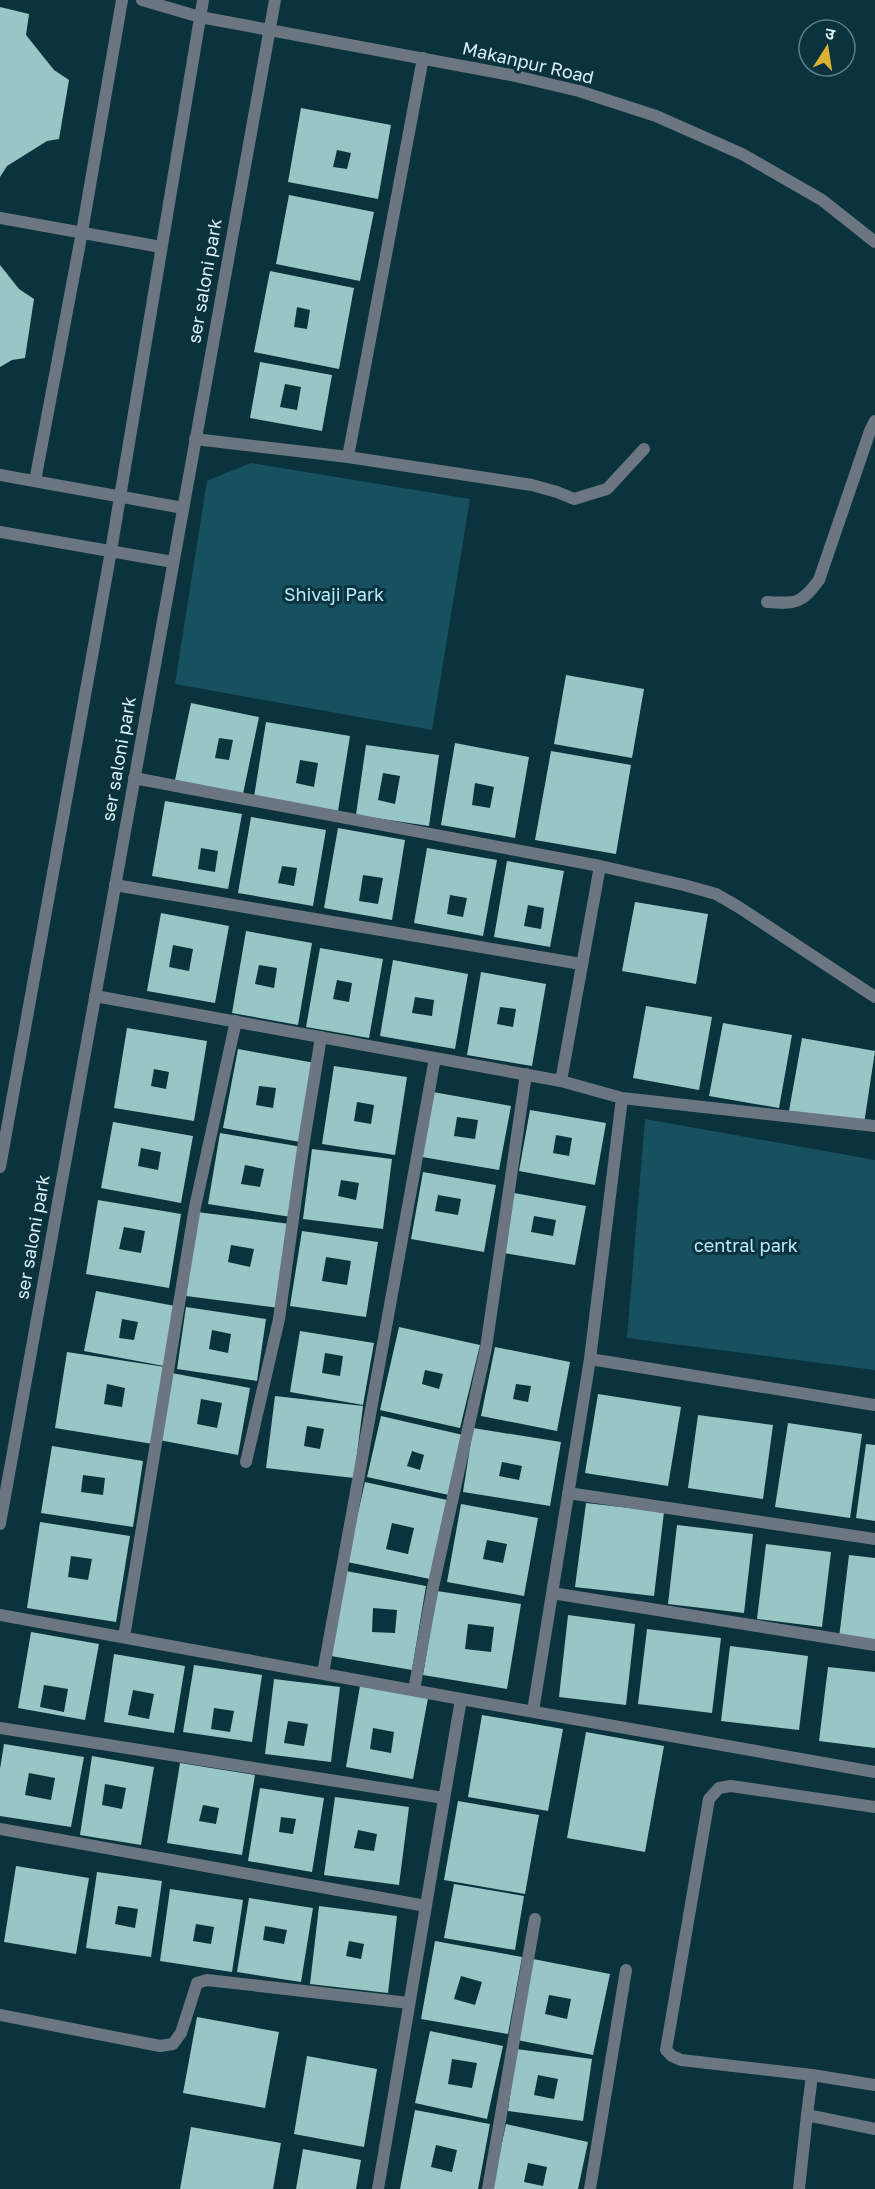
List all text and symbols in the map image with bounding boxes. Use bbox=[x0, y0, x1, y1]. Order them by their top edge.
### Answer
north arrow bbox=[797, 18, 857, 78]
text: उ bbox=[823, 23, 837, 44]
street label: Makanpur Road bbox=[460, 36, 596, 88]
street label: ser saloni park bbox=[182, 217, 226, 345]
park label: Shivaji Park bbox=[284, 583, 384, 605]
street label: ser saloni park bbox=[96, 695, 140, 823]
street label: ser saloni park bbox=[10, 1173, 54, 1301]
park label: central park bbox=[694, 1234, 798, 1256]

